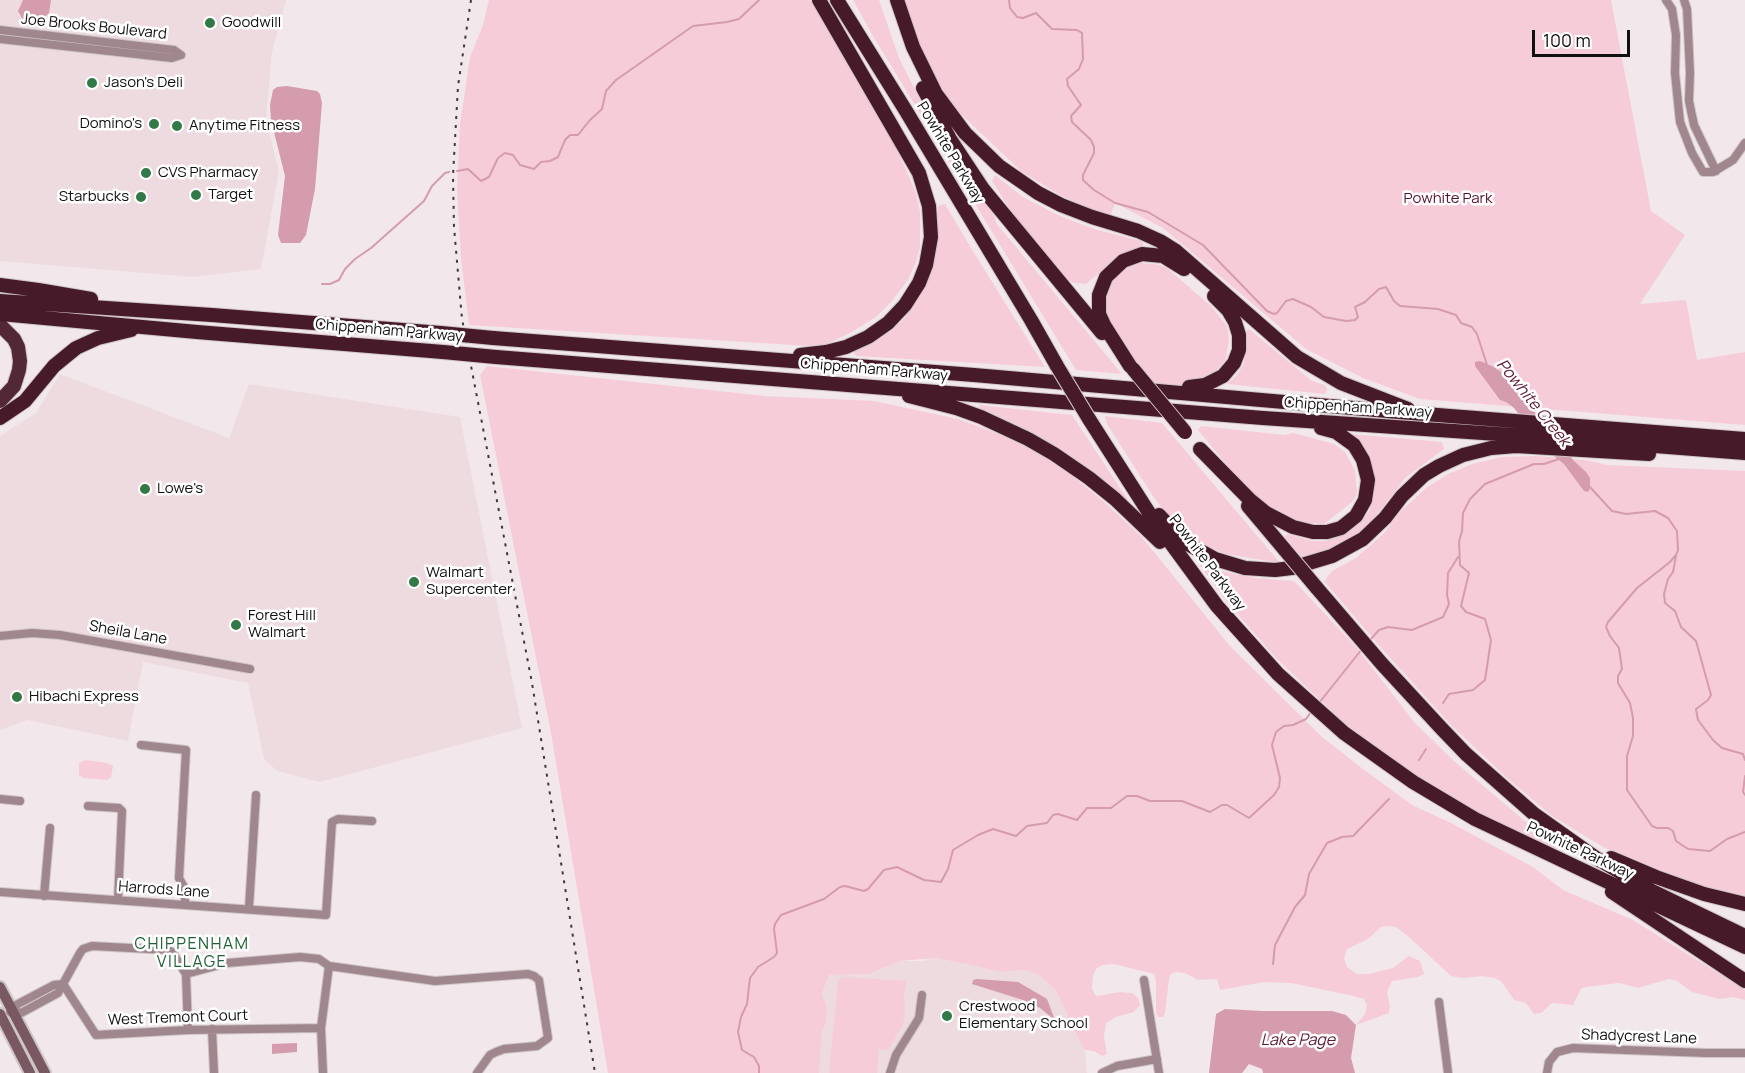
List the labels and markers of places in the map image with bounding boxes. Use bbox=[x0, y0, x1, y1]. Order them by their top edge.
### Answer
place label: Goodwill bbox=[222, 14, 281, 32]
marker: Goodwill bbox=[203, 16, 217, 30]
place label: Jason's Deli bbox=[104, 74, 183, 92]
marker: Jason's Deli bbox=[85, 76, 99, 90]
place label: Domino's bbox=[80, 115, 142, 133]
marker: Domino's bbox=[147, 117, 161, 131]
place label: Anytime Fitness bbox=[189, 117, 300, 135]
marker: Anytime Fitness bbox=[170, 119, 184, 133]
place label: CVS Pharmacy bbox=[158, 164, 258, 182]
marker: CVS Pharmacy bbox=[139, 166, 153, 180]
place label: Target bbox=[208, 186, 253, 204]
place label: Starbucks bbox=[59, 188, 129, 206]
marker: Target bbox=[189, 188, 203, 202]
marker: Starbucks bbox=[134, 190, 148, 204]
place label: Lowe's bbox=[157, 480, 203, 498]
marker: Lowe's bbox=[138, 482, 152, 496]
place label: Walmart Supercenter bbox=[426, 564, 512, 599]
marker: Walmart Supercenter bbox=[407, 575, 421, 589]
place label: Forest Hill Walmart bbox=[248, 607, 316, 642]
marker: Forest Hill Walmart bbox=[229, 618, 243, 632]
place label: Hibachi Express bbox=[29, 688, 139, 706]
marker: Hibachi Express bbox=[10, 690, 24, 704]
place label: Crestwood Elementary School bbox=[959, 998, 1088, 1033]
marker: Crestwood Elementary School bbox=[940, 1009, 954, 1023]

